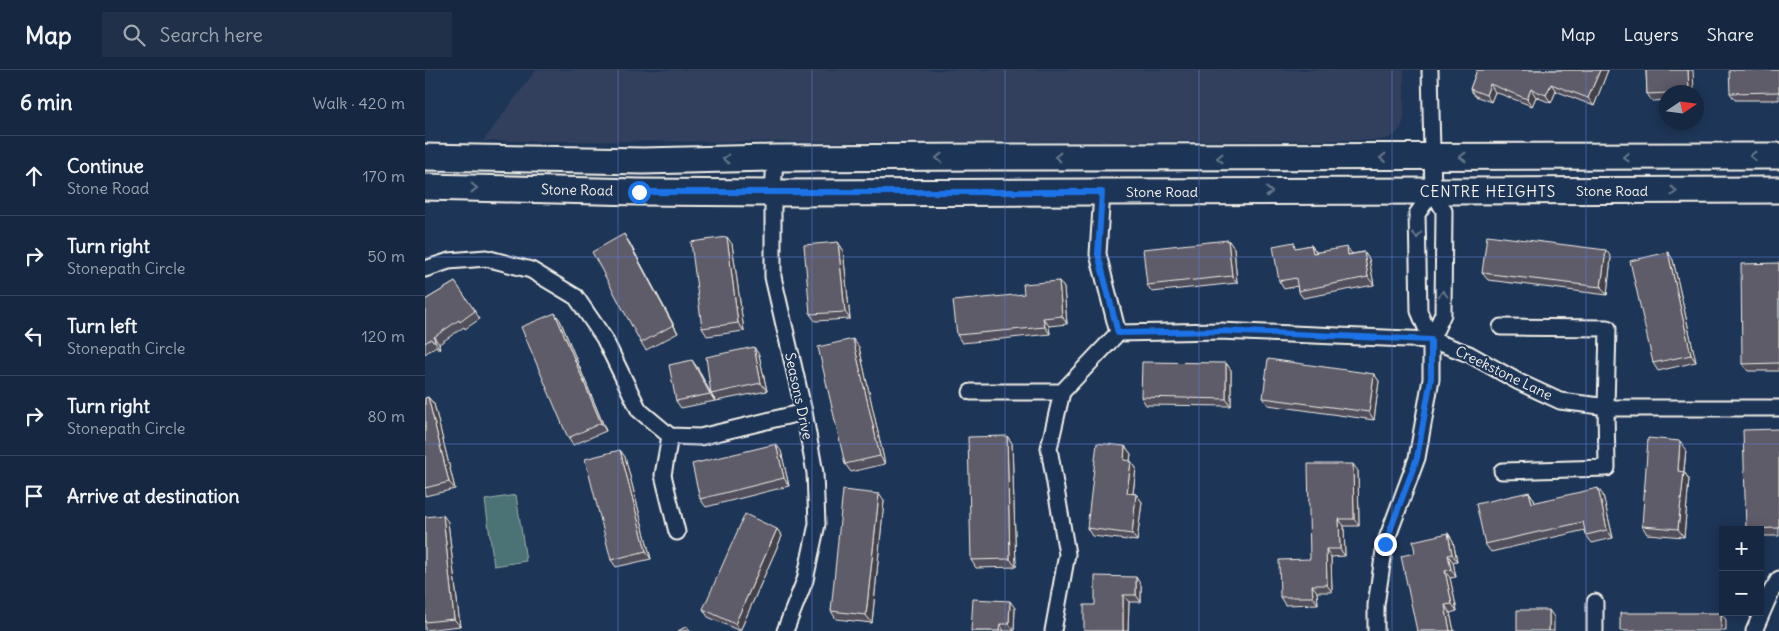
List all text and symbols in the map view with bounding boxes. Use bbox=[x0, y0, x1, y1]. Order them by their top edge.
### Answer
search box bbox=[102, 12, 452, 57]
text: Map bbox=[25, 20, 72, 50]
icon: search bbox=[120, 21, 148, 49]
text: Search here bbox=[160, 23, 263, 47]
text: Map bbox=[1560, 23, 1595, 46]
text: Layers bbox=[1623, 23, 1679, 46]
text: Share bbox=[1707, 23, 1754, 46]
north arrow bbox=[1659, 85, 1704, 130]
text: 6 min bbox=[20, 89, 72, 116]
text: Walk · 420 m bbox=[313, 93, 405, 113]
one-way arrow bbox=[1749, 151, 1756, 161]
one-way arrow bbox=[1054, 152, 1062, 162]
one-way arrow bbox=[1459, 152, 1467, 162]
one-way arrow bbox=[1622, 152, 1630, 162]
one-way arrow bbox=[934, 153, 942, 163]
one-way arrow bbox=[1216, 153, 1224, 163]
one-way arrow bbox=[1379, 153, 1386, 163]
text: Continue bbox=[67, 154, 144, 178]
one-way arrow bbox=[722, 154, 730, 164]
icon: ahead bbox=[20, 162, 48, 190]
text: 170 m bbox=[362, 166, 405, 186]
text: Stone Road bbox=[67, 178, 149, 198]
street label: Stone Road bbox=[541, 180, 613, 200]
route start bbox=[628, 181, 651, 204]
district label: CENTRE HEIGHTS bbox=[1420, 182, 1556, 201]
street label: Stone Road bbox=[1576, 182, 1648, 200]
one-way arrow bbox=[470, 183, 478, 193]
street label: Stone Road bbox=[1126, 183, 1198, 201]
one-way arrow bbox=[1670, 186, 1678, 196]
one-way arrow bbox=[1266, 187, 1273, 197]
one-way arrow bbox=[1412, 232, 1422, 239]
text: Turn right bbox=[67, 234, 150, 258]
icon: right bbox=[20, 242, 48, 270]
text: 50 m bbox=[367, 246, 405, 266]
text: Stonepath Circle bbox=[67, 258, 185, 278]
one-way arrow bbox=[1438, 290, 1449, 298]
text: Turn left bbox=[67, 314, 137, 338]
icon: left bbox=[20, 322, 48, 350]
text: 120 m bbox=[362, 326, 405, 346]
text: Stonepath Circle bbox=[67, 338, 185, 358]
street label: Creekstone Lane bbox=[1453, 342, 1555, 404]
street label: Seasons Drive bbox=[781, 351, 817, 441]
text: Turn right bbox=[67, 394, 150, 418]
icon: right bbox=[20, 402, 48, 430]
text: 80 m bbox=[367, 406, 405, 426]
text: Stonepath Circle bbox=[67, 418, 185, 438]
icon: arrive bbox=[20, 482, 48, 510]
text: Arrive at destination bbox=[67, 484, 240, 508]
map controls bbox=[1719, 526, 1764, 616]
button: + bbox=[1719, 526, 1764, 571]
route end bbox=[1374, 533, 1397, 556]
button: − bbox=[1719, 571, 1764, 616]

